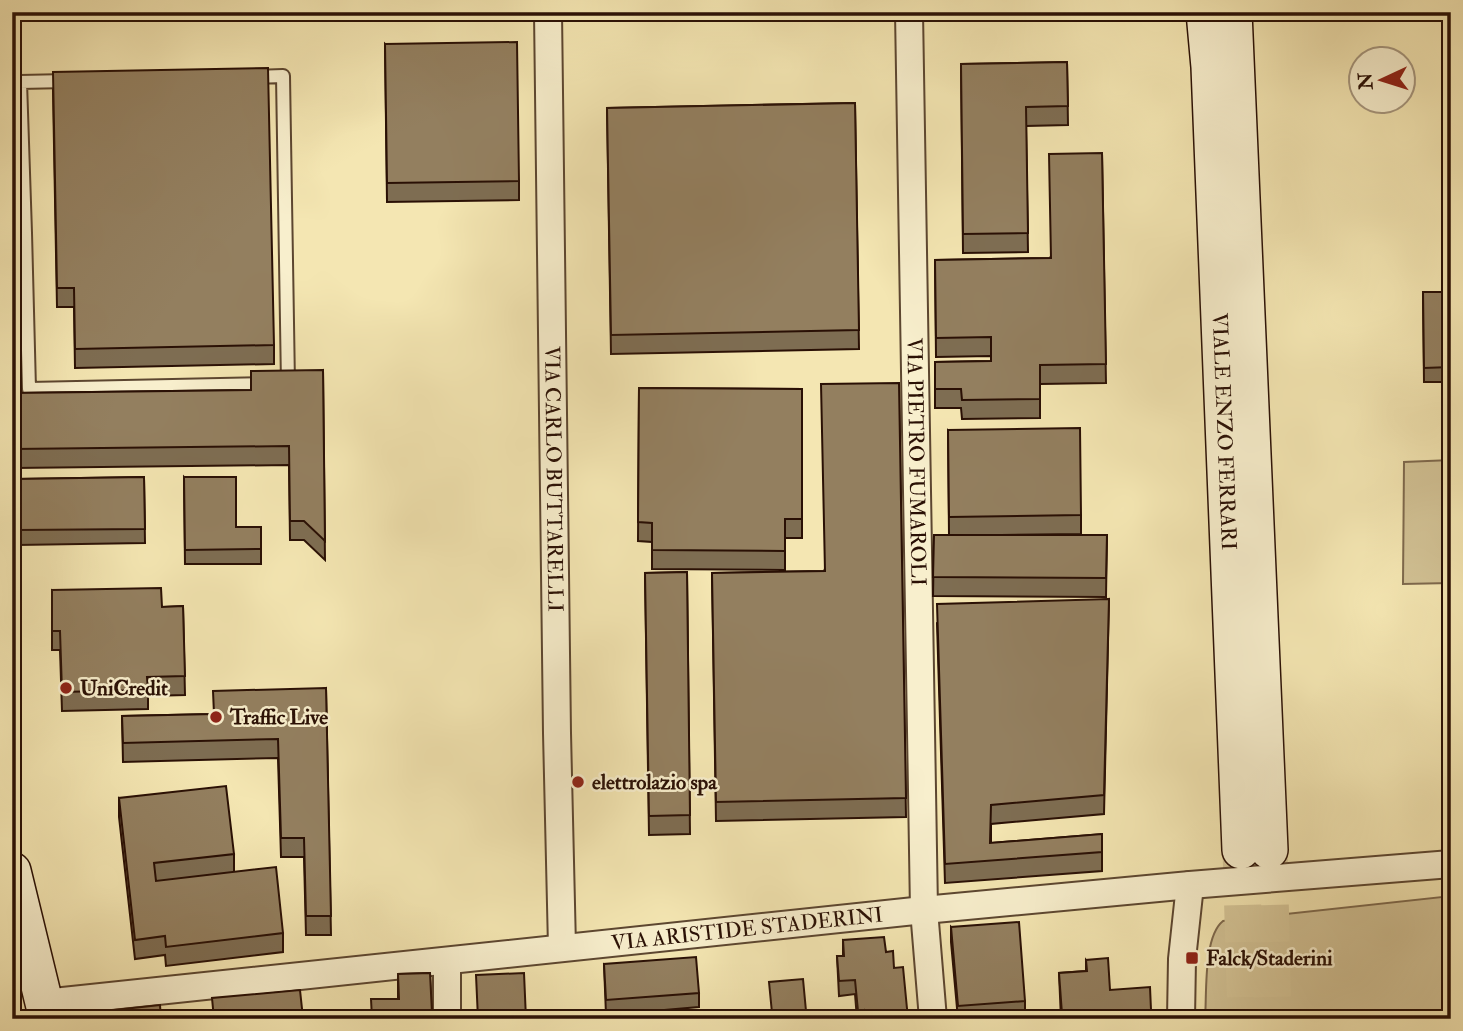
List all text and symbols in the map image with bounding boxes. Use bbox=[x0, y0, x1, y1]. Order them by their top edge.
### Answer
north arrow bbox=[1348, 46, 1418, 116]
text: N bbox=[1353, 71, 1379, 91]
street label: VIALE ENZO FERRARI bbox=[1206, 312, 1243, 551]
street label: VIA PIETRO FUMAROLI bbox=[901, 338, 932, 586]
street label: VIA CARLO BUTTARELLI bbox=[539, 346, 569, 612]
place label: UniCredit bbox=[80, 675, 168, 702]
marker: UniCredit bbox=[58, 680, 74, 696]
place label: Traffic Live bbox=[229, 704, 328, 731]
marker: Traffic Live bbox=[208, 709, 224, 725]
place label: elettrolazio spa bbox=[592, 769, 718, 796]
marker: elettrolazio spa bbox=[570, 774, 586, 790]
street label: VIA ARISTIDE STADERINI bbox=[610, 901, 884, 956]
place label: Falck/Staderini bbox=[1206, 945, 1333, 972]
marker: Falck/Staderini bbox=[1184, 950, 1200, 966]

